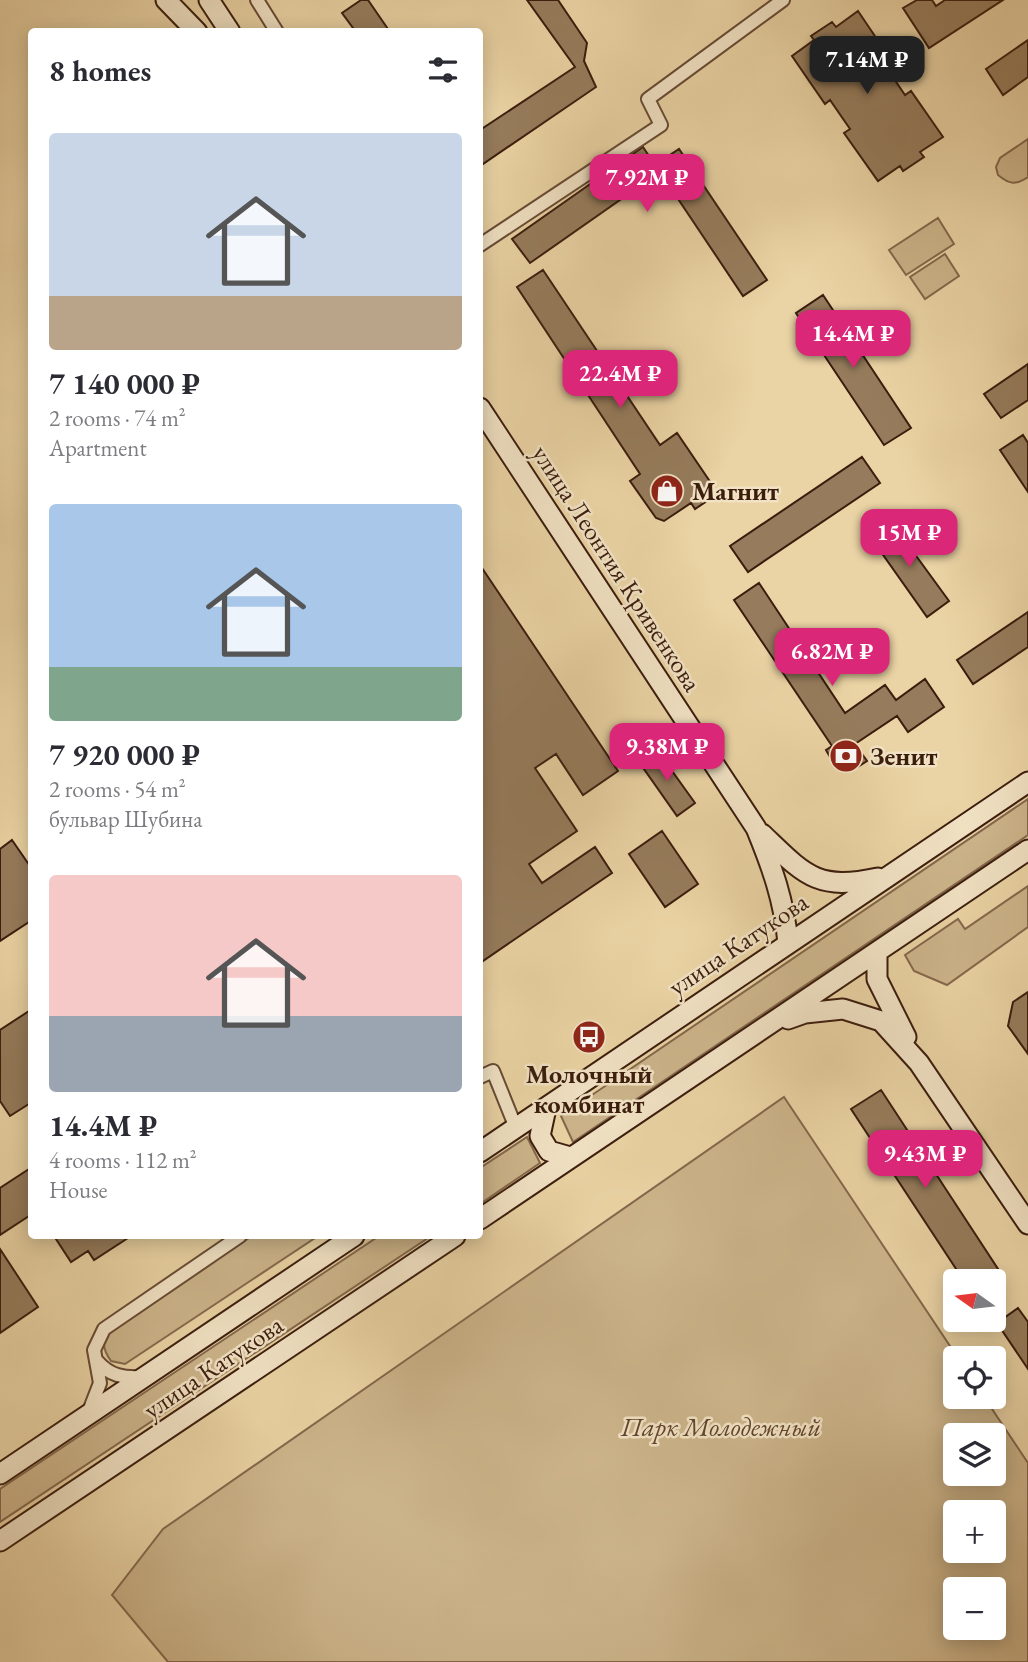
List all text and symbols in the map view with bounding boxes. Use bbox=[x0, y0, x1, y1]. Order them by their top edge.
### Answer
pin: 7.14M ₽ bbox=[802, 36, 932, 96]
text: 7.14M ₽ bbox=[826, 44, 908, 74]
text: 8 homes bbox=[49, 51, 151, 90]
icon: filters bbox=[424, 51, 462, 89]
pin: 7.92M ₽ bbox=[582, 154, 712, 214]
text: 7.92M ₽ bbox=[606, 162, 688, 192]
icon: home bbox=[193, 178, 319, 304]
pin: 14.4M ₽ bbox=[788, 310, 918, 370]
text: 14.4M ₽ bbox=[812, 318, 894, 348]
pin: 22.4M ₽ bbox=[555, 350, 685, 410]
text: 22.4M ₽ bbox=[579, 358, 661, 388]
text: 7 140 000 ₽ bbox=[49, 364, 200, 403]
text: 2 rooms · 74 m² bbox=[49, 403, 186, 433]
text: Apartment bbox=[49, 433, 147, 463]
street label: улица Леонтия Кривенкова bbox=[525, 438, 710, 698]
shop icon: Магнит bbox=[648, 472, 686, 510]
place label: Магнит bbox=[692, 474, 779, 508]
pin: 15M ₽ bbox=[860, 510, 958, 569]
text: 15M ₽ bbox=[876, 517, 942, 547]
icon: home bbox=[193, 549, 319, 675]
pin: 6.82M ₽ bbox=[767, 628, 897, 688]
text: 6.82M ₽ bbox=[791, 636, 873, 666]
pin: 9.38M ₽ bbox=[602, 724, 732, 783]
text: 9.38M ₽ bbox=[626, 731, 708, 761]
text: 7 920 000 ₽ bbox=[49, 735, 200, 774]
bank icon: Зенит bbox=[827, 737, 865, 775]
place label: Зенит bbox=[870, 739, 938, 773]
text: 2 rooms · 54 m² bbox=[49, 774, 186, 804]
text: бульвар Шубина bbox=[49, 804, 202, 834]
street label: улица Катукова bbox=[661, 884, 815, 1003]
icon: home bbox=[193, 920, 319, 1046]
bus stop icon: Молочный комбинат bbox=[570, 1018, 608, 1056]
place label: Молочный комбинат bbox=[526, 1057, 652, 1121]
text: 14.4M ₽ bbox=[49, 1106, 157, 1145]
pin: 9.43M ₽ bbox=[860, 1130, 990, 1190]
text: 9.43M ₽ bbox=[884, 1138, 966, 1168]
text: 4 rooms · 112 m² bbox=[49, 1145, 197, 1175]
text: House bbox=[49, 1175, 108, 1205]
north arrow bbox=[943, 1269, 1006, 1332]
map controls bbox=[943, 1269, 1006, 1640]
street label: улица Катукова bbox=[136, 1307, 290, 1426]
button: locate bbox=[943, 1346, 1006, 1409]
park label: Парк Молодежный bbox=[620, 1410, 821, 1444]
button: layers bbox=[943, 1423, 1006, 1486]
button: + bbox=[943, 1500, 1006, 1563]
button: − bbox=[943, 1577, 1006, 1640]

